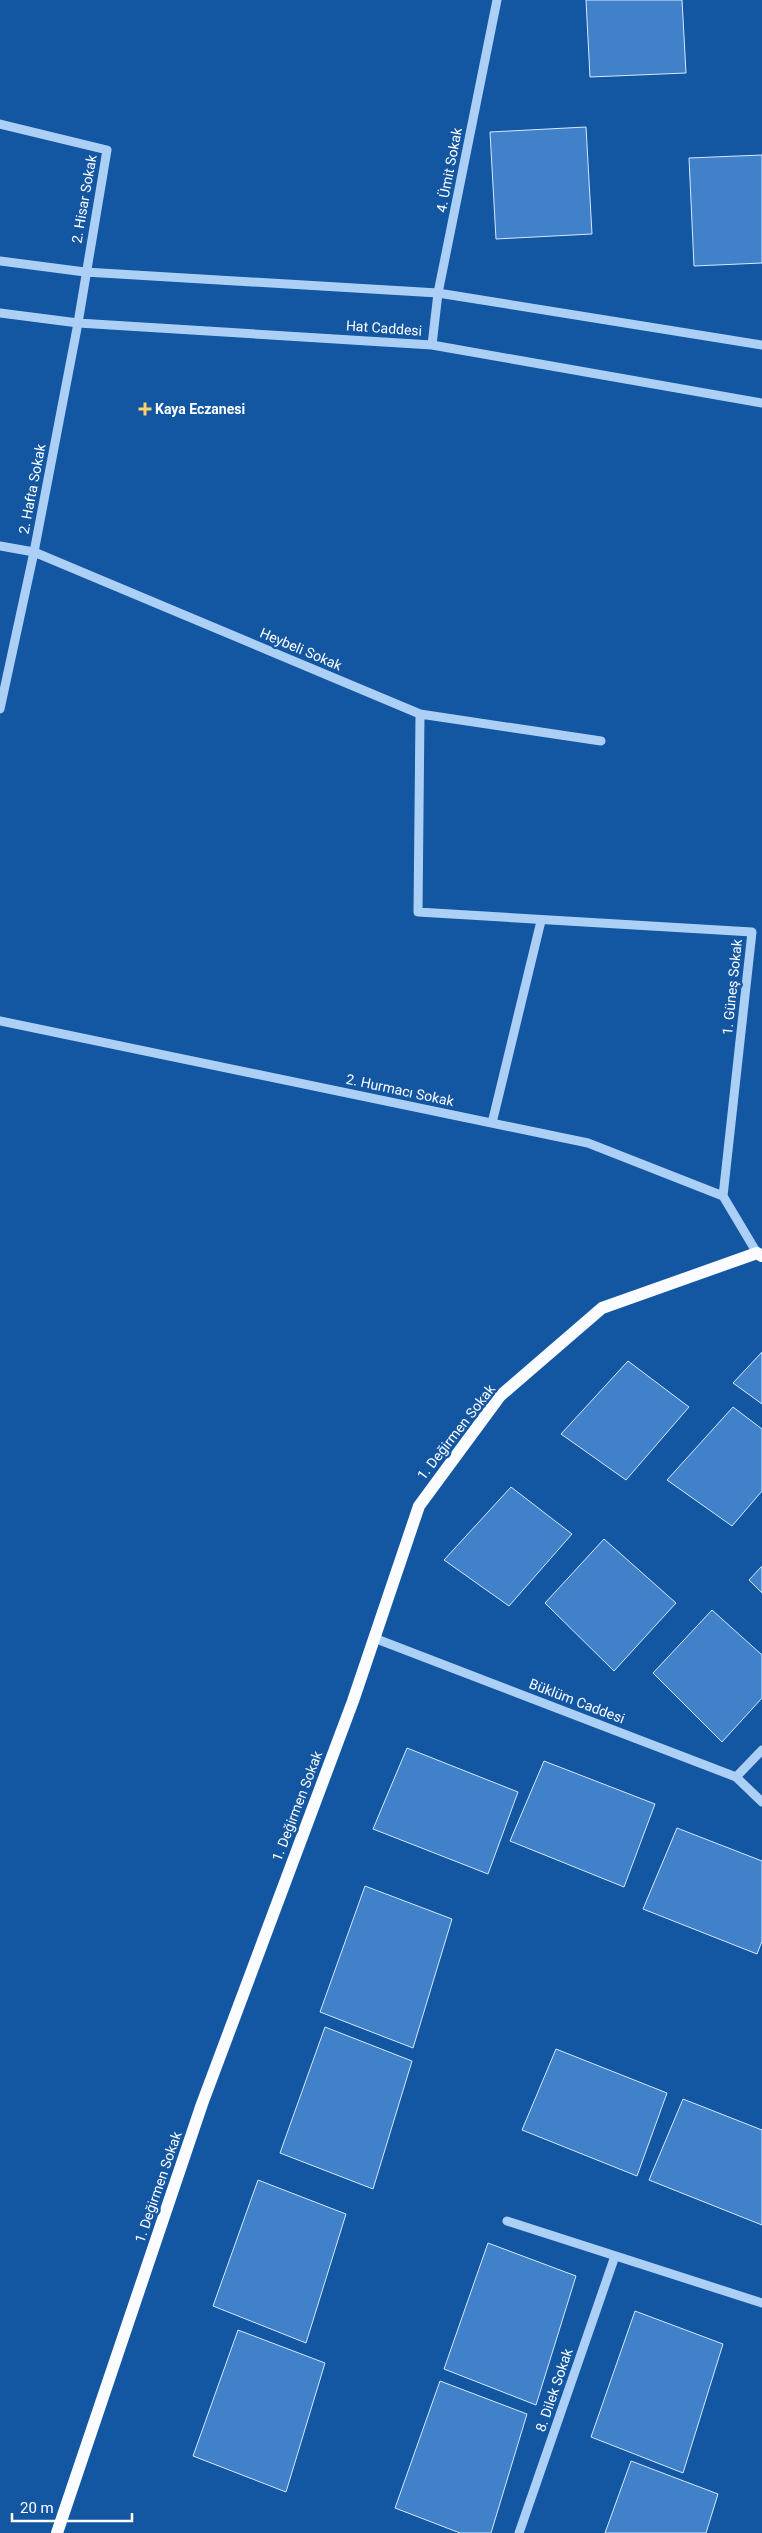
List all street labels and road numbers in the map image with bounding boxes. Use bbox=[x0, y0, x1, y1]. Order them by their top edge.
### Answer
street label: 4. Ümit Sokak bbox=[433, 125, 465, 214]
street label: 2. Hisar Sokak bbox=[68, 153, 100, 245]
street label: Hat Caddesi bbox=[345, 317, 423, 339]
street label: 2. Hafta Sokak bbox=[15, 442, 49, 535]
street label: Heybeli Sokak bbox=[258, 625, 345, 674]
street label: 1. Güneş Sokak bbox=[719, 937, 745, 1036]
street label: 2. Hurmacı Sokak bbox=[345, 1071, 456, 1109]
street label: 1. Değirmen Sokak bbox=[414, 1380, 499, 1483]
street label: Büklüm Caddesi bbox=[527, 1675, 627, 1727]
street label: 1. Değirmen Sokak bbox=[269, 1748, 326, 1863]
street label: 1. Değirmen Sokak bbox=[131, 2128, 185, 2245]
street label: 8. Dilek Sokak bbox=[532, 2345, 576, 2434]

